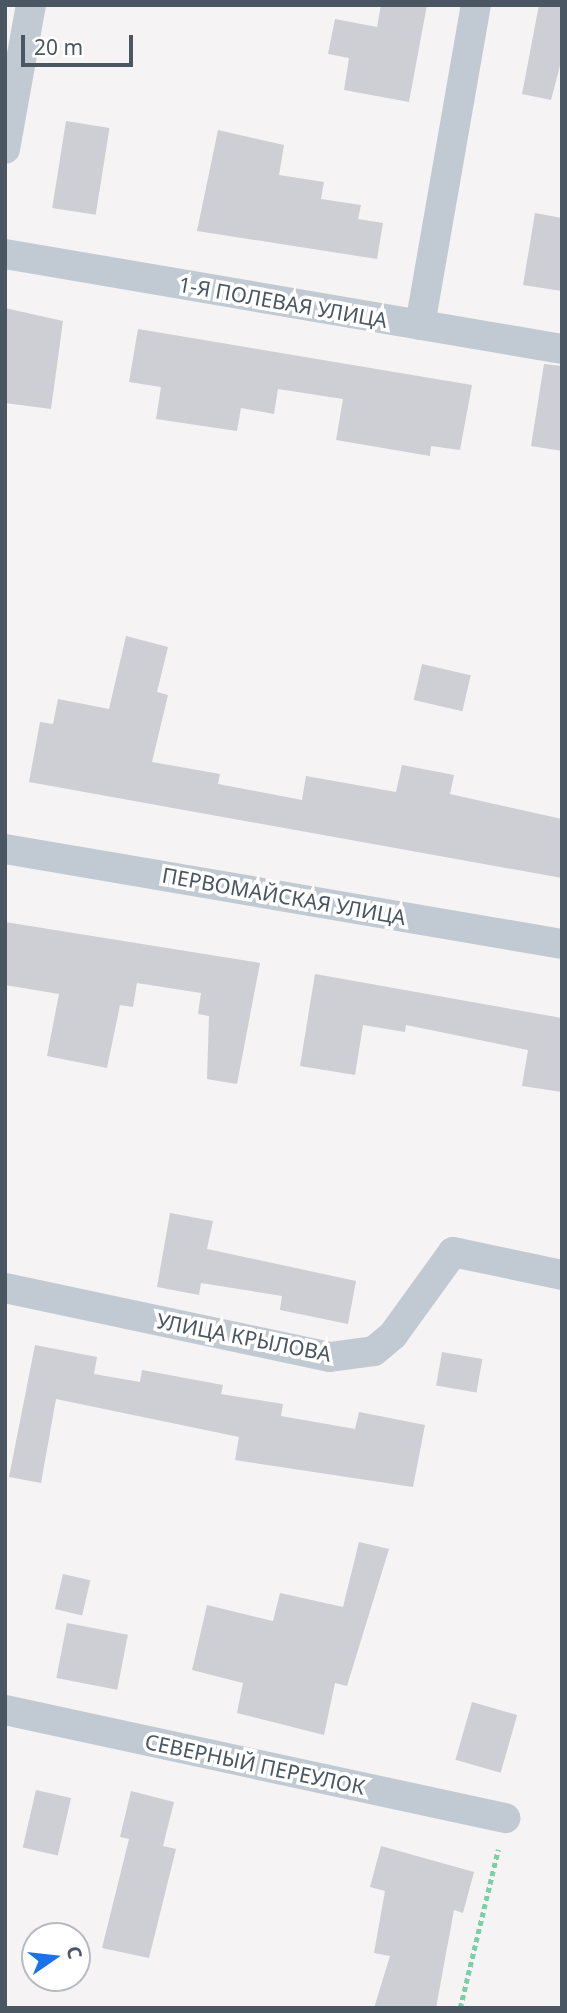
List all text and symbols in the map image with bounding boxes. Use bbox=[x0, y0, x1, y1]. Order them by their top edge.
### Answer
scale bar bbox=[24, 21, 136, 65]
text: 20 m bbox=[34, 33, 83, 61]
street label: 1-Я ПОЛЕВАЯ УЛИЦА bbox=[177, 271, 389, 333]
street label: ПЕРВОМАЙСКАЯ УЛИЦА bbox=[160, 862, 408, 930]
street label: УЛИЦА КРЫЛОВА bbox=[155, 1308, 333, 1366]
street label: СЕВЕРНЫЙ ПЕРЕУЛОК bbox=[143, 1728, 367, 1800]
north arrow bbox=[21, 1922, 91, 1992]
text: С bbox=[60, 1943, 89, 1961]

